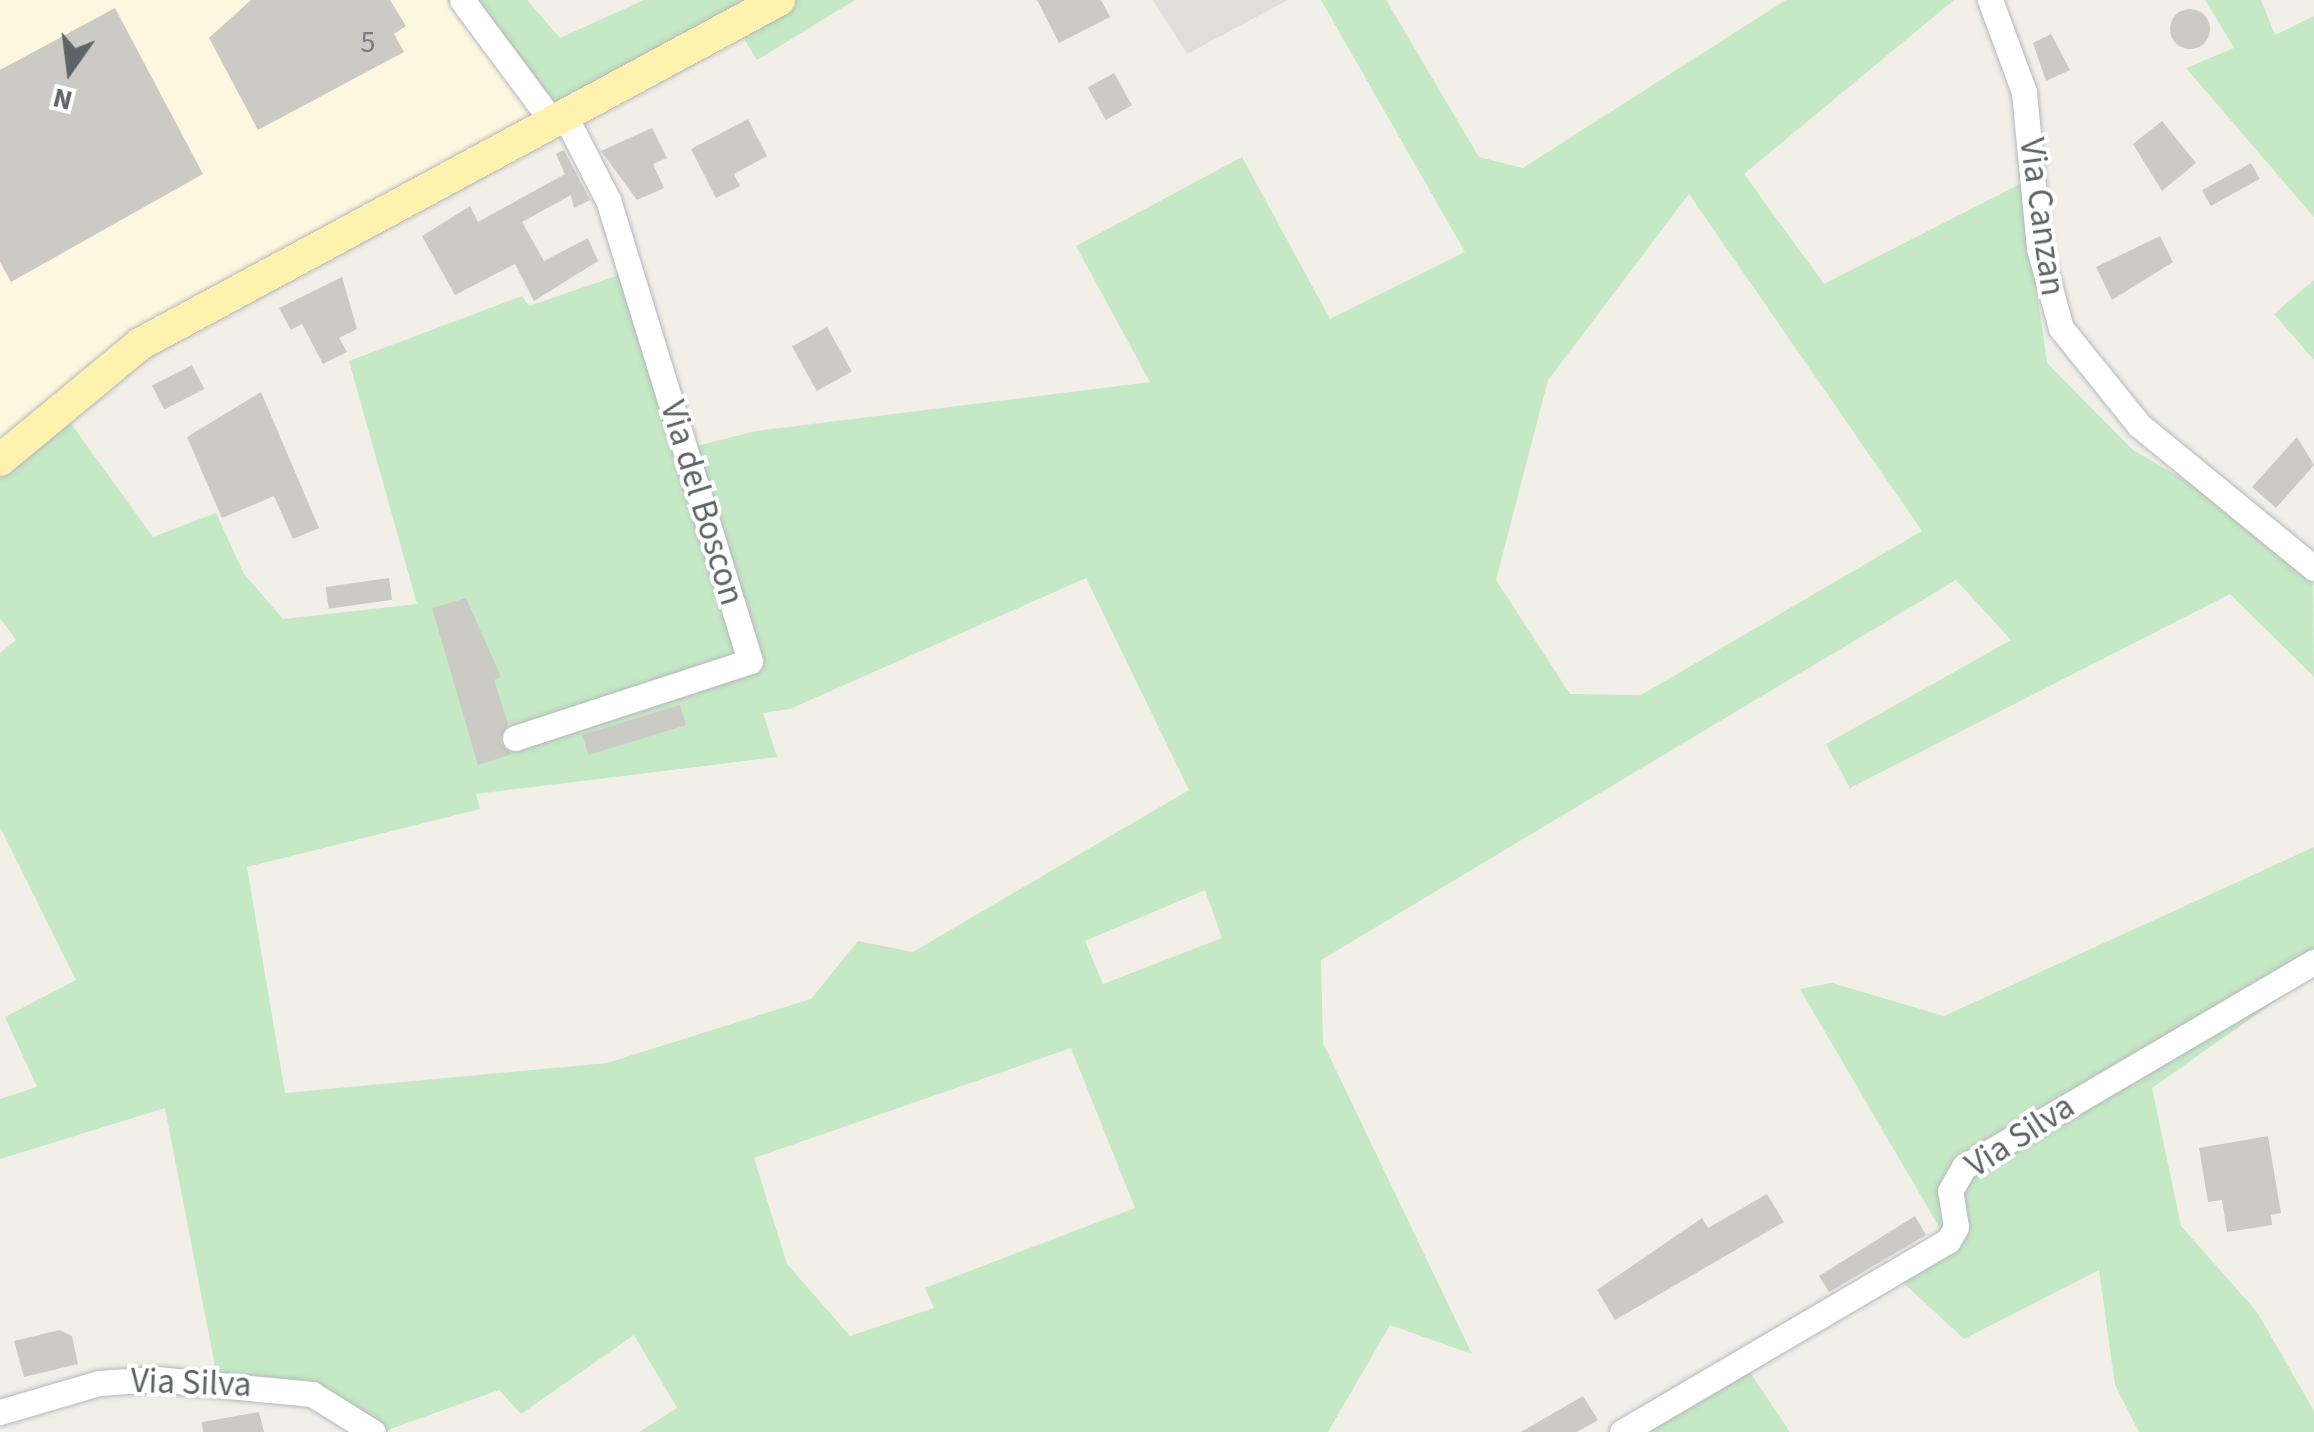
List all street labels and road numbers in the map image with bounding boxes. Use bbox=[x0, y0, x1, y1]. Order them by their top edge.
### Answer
street label: Via Canzan bbox=[2010, 135, 2074, 299]
street label: Via del Boscon bbox=[651, 396, 753, 610]
street label: Via Silva bbox=[1958, 1085, 2082, 1187]
street label: Via Silva bbox=[130, 1360, 252, 1406]

